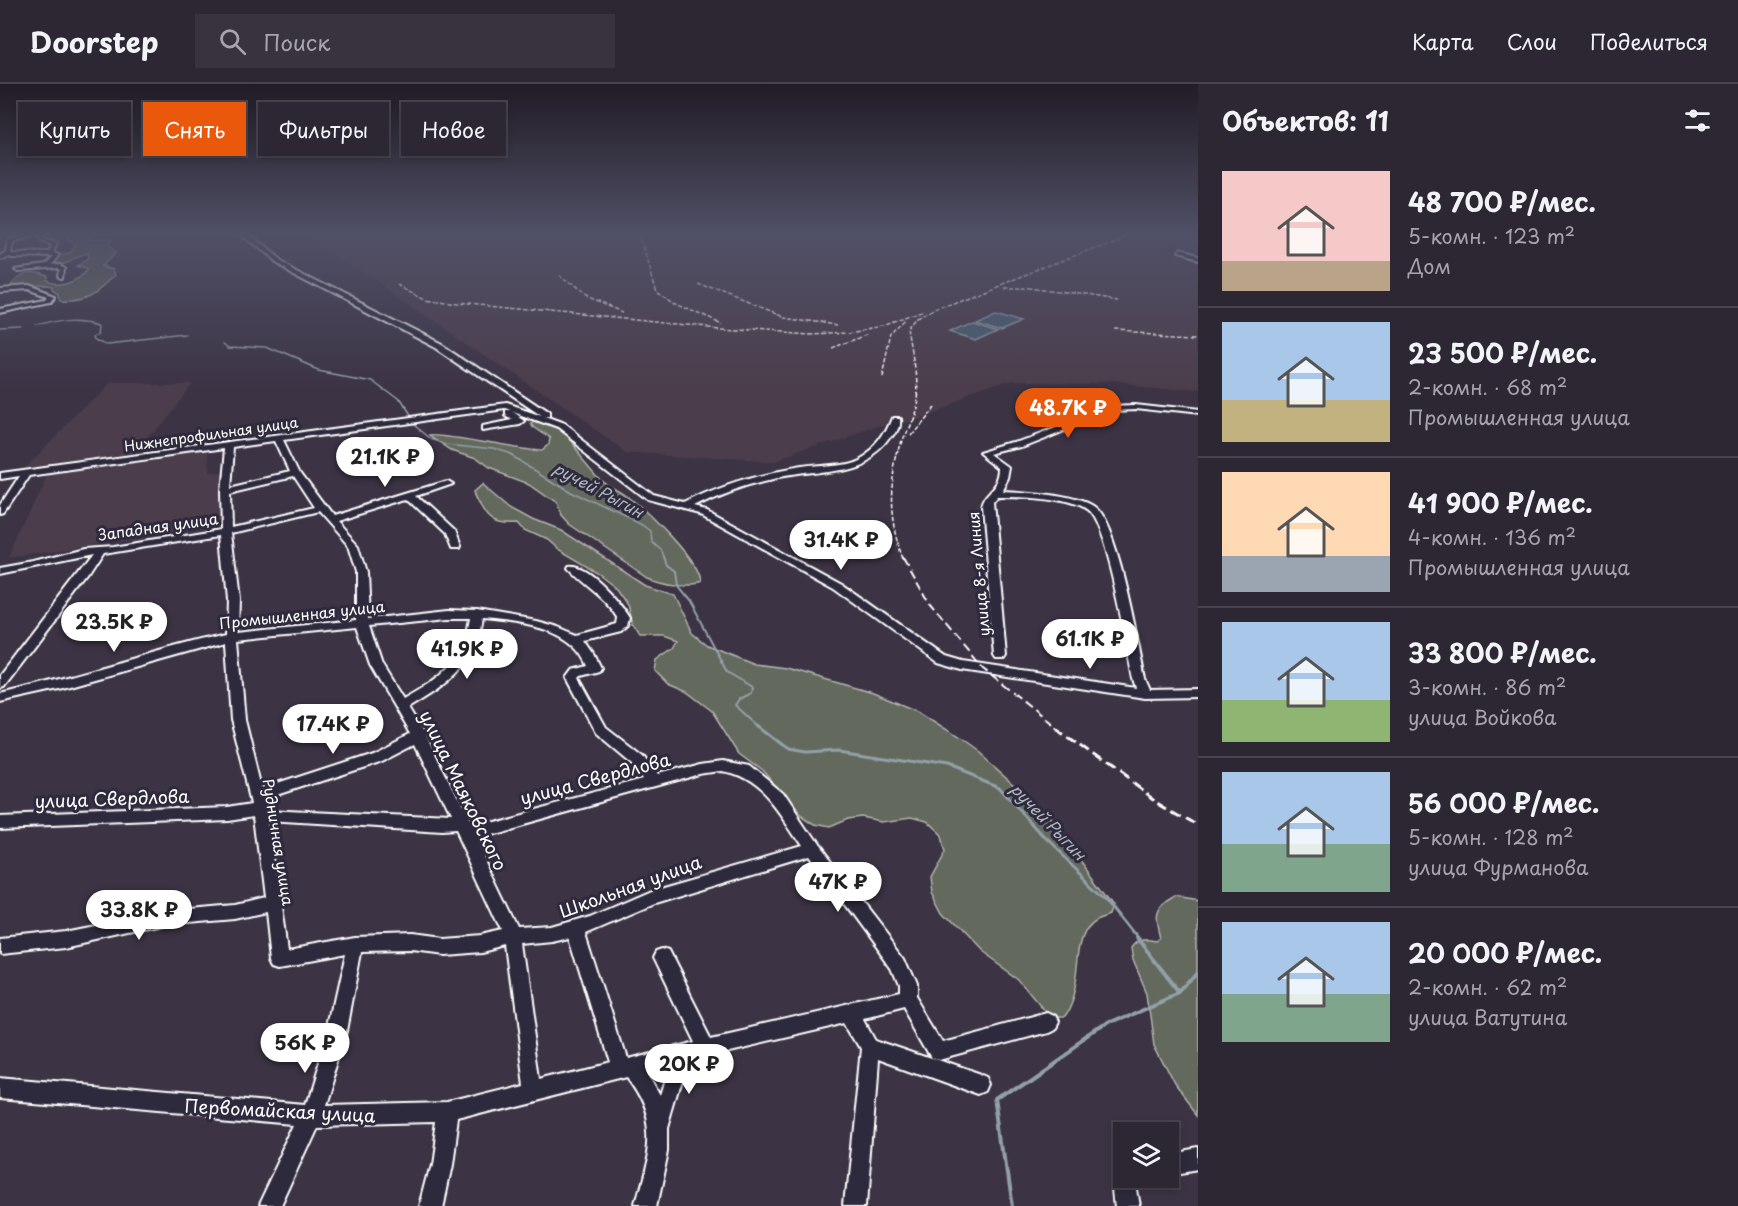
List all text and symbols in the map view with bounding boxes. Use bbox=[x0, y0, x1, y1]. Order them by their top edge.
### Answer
search box bbox=[195, 14, 615, 68]
text: Doorstep bbox=[30, 20, 159, 63]
icon: search bbox=[216, 25, 249, 58]
text: Поиск bbox=[264, 25, 330, 58]
text: Карта bbox=[1412, 25, 1474, 57]
text: Слои bbox=[1507, 25, 1557, 57]
text: Поделиться bbox=[1590, 25, 1708, 57]
text: Объектов: 11 bbox=[1222, 101, 1389, 140]
chip: Купить bbox=[18, 102, 131, 156]
chip: Снять bbox=[143, 102, 246, 156]
chip: Фильтры bbox=[258, 102, 389, 156]
chip: Новое bbox=[401, 102, 506, 156]
icon: filters bbox=[1681, 104, 1714, 137]
text: 48 700 ₽/мес. bbox=[1408, 182, 1596, 221]
icon: home bbox=[1270, 195, 1342, 267]
text: 5-комн. · 123 m² bbox=[1408, 221, 1575, 251]
text: Дом bbox=[1408, 251, 1451, 281]
text: 23 500 ₽/мес. bbox=[1408, 333, 1597, 372]
icon: home bbox=[1270, 346, 1342, 418]
text: 2-комн. · 68 m² bbox=[1408, 372, 1567, 402]
pin: 48.7K ₽ bbox=[1013, 388, 1123, 439]
text: 48.7K ₽ bbox=[1029, 392, 1107, 422]
text: Промышленная улица bbox=[1408, 402, 1630, 432]
street label: Нижнепрофильная улица bbox=[123, 411, 300, 457]
pin: 21.1K ₽ bbox=[330, 437, 440, 488]
text: 21.1K ₽ bbox=[350, 441, 420, 471]
water label: ручей Рыгин bbox=[550, 455, 649, 523]
text: 41 900 ₽/мес. bbox=[1408, 483, 1593, 522]
icon: home bbox=[1270, 496, 1342, 568]
street label: Западная улица bbox=[97, 506, 220, 546]
street label: улица 8-я Линия bbox=[961, 511, 995, 637]
pin: 31.4K ₽ bbox=[786, 520, 896, 571]
text: 4-комн. · 136 m² bbox=[1408, 522, 1576, 552]
text: 31.4K ₽ bbox=[804, 524, 878, 554]
text: Промышленная улица bbox=[1408, 552, 1630, 582]
street label: Промышленная улица bbox=[218, 594, 387, 634]
pin: 23.5K ₽ bbox=[59, 602, 169, 653]
text: 23.5K ₽ bbox=[75, 606, 153, 636]
pin: 61.1K ₽ bbox=[1035, 619, 1145, 670]
text: 61.1K ₽ bbox=[1056, 623, 1124, 653]
pin: 41.9K ₽ bbox=[412, 629, 522, 680]
text: 41.9K ₽ bbox=[431, 633, 503, 663]
text: 33 800 ₽/мес. bbox=[1408, 633, 1597, 672]
icon: home bbox=[1270, 646, 1342, 718]
text: 3-комн. · 86 m² bbox=[1408, 672, 1566, 702]
text: улица Войкова bbox=[1408, 702, 1556, 732]
pin: 17.4K ₽ bbox=[278, 704, 388, 755]
street label: улица Маяковского bbox=[413, 705, 515, 875]
text: 17.4K ₽ bbox=[296, 708, 370, 738]
street label: улица Свердлова bbox=[517, 745, 674, 811]
street label: Рудничная улица bbox=[258, 777, 300, 908]
water label: ручей Рыгин bbox=[1006, 777, 1093, 866]
street label: улица Свердлова bbox=[34, 782, 191, 814]
text: 56 000 ₽/мес. bbox=[1408, 783, 1599, 822]
icon: home bbox=[1270, 796, 1342, 868]
text: 5-комн. · 128 m² bbox=[1408, 822, 1574, 852]
street label: Школьная улица bbox=[555, 848, 705, 924]
text: улица Фурманова bbox=[1408, 852, 1588, 882]
pin: 47K ₽ bbox=[796, 862, 880, 913]
text: 47K ₽ bbox=[809, 866, 867, 896]
pin: 33.8K ₽ bbox=[84, 890, 194, 941]
text: 33.8K ₽ bbox=[100, 894, 178, 924]
text: 20 000 ₽/мес. bbox=[1408, 933, 1602, 972]
icon: home bbox=[1270, 946, 1342, 1018]
text: 2-комн. · 62 m² bbox=[1408, 972, 1567, 1002]
text: улица Ватутина bbox=[1408, 1002, 1567, 1032]
pin: 56K ₽ bbox=[263, 1023, 347, 1074]
text: 56K ₽ bbox=[275, 1027, 335, 1057]
pin: 20K ₽ bbox=[647, 1044, 731, 1095]
text: 20K ₽ bbox=[659, 1048, 719, 1078]
street label: Первомайская улица bbox=[184, 1092, 377, 1129]
map controls bbox=[1113, 1122, 1179, 1188]
button: layers bbox=[1113, 1122, 1179, 1188]

